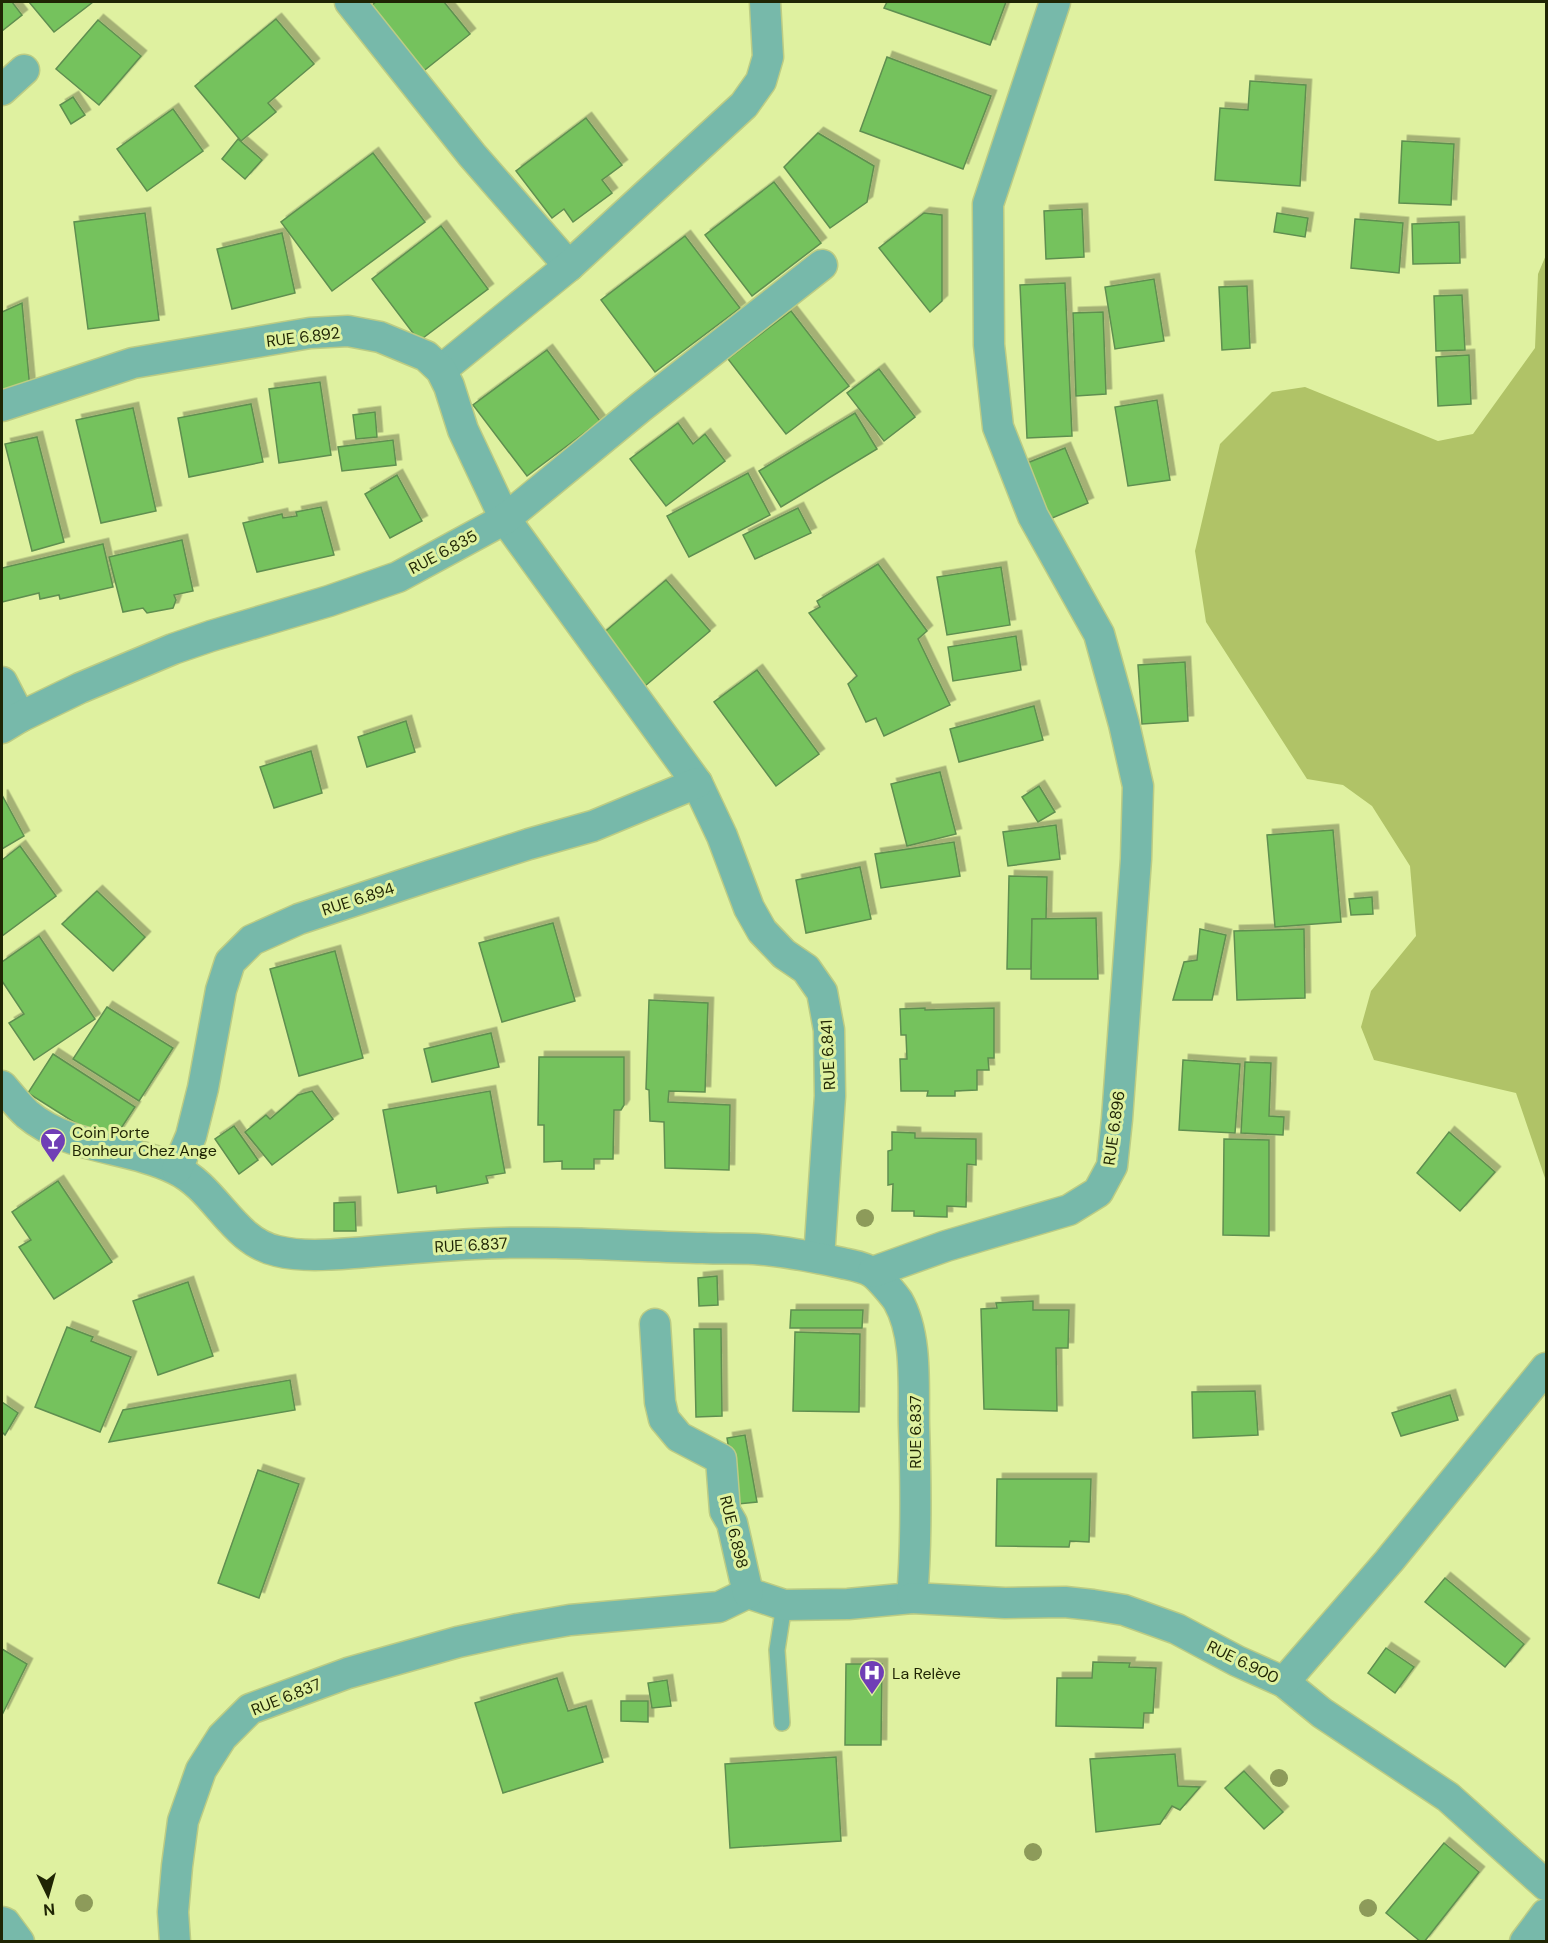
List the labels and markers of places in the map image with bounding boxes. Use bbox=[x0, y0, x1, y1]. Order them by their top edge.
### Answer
place label: Coin Porte Bonheur Chez Ange bbox=[72, 1122, 217, 1161]
bar icon: Coin Porte Bonheur Chez Ange bbox=[38, 1126, 68, 1164]
hospital icon: La Relève bbox=[857, 1658, 887, 1696]
place label: La Relève bbox=[892, 1663, 961, 1684]

